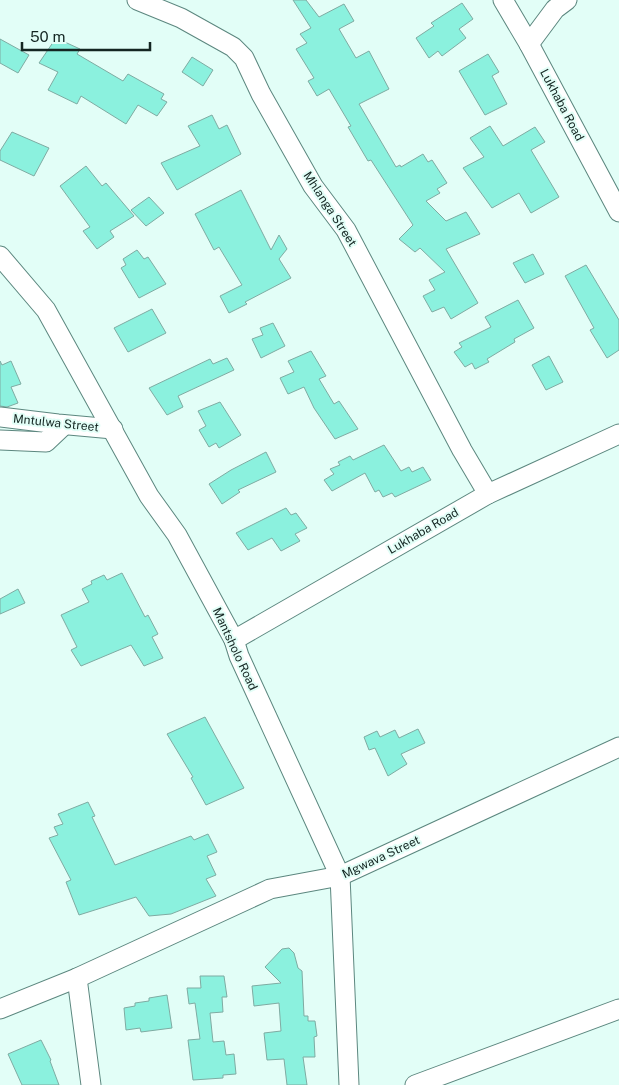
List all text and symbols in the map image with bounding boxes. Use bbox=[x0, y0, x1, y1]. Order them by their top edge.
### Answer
scale bar bbox=[22, 20, 150, 52]
text: 50 m bbox=[30, 28, 65, 45]
street label: Lukhaba Road bbox=[537, 67, 587, 143]
street label: Mhlanga Street bbox=[301, 169, 360, 249]
street label: Mntulwa Street bbox=[12, 412, 100, 434]
street label: Lukhaba Road bbox=[385, 505, 461, 557]
street label: Mantsholo Road bbox=[210, 605, 260, 693]
street label: Mgwava Street bbox=[340, 833, 422, 881]

